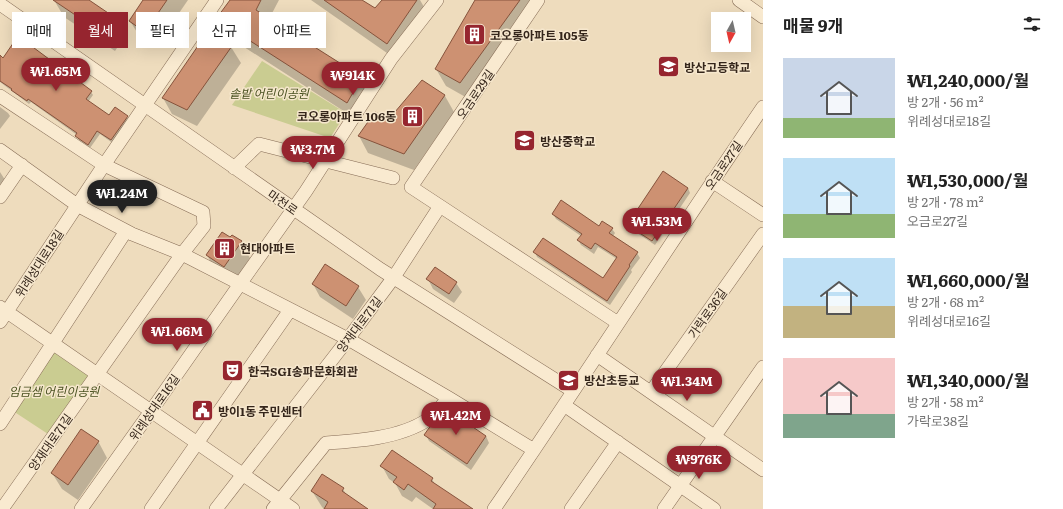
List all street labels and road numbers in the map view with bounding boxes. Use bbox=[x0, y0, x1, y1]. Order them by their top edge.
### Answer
street label: 오금로29길 bbox=[452, 66, 498, 122]
street label: 오금로27길 bbox=[700, 137, 746, 193]
street label: 마천로 bbox=[264, 185, 302, 219]
street label: 위례성대로18길 bbox=[10, 225, 68, 301]
street label: 가락로36길 bbox=[683, 284, 731, 342]
street label: 양재대로71길 bbox=[332, 292, 386, 356]
street label: 위례성대로16길 bbox=[124, 370, 184, 444]
street label: 양재대로71길 bbox=[24, 410, 76, 474]

